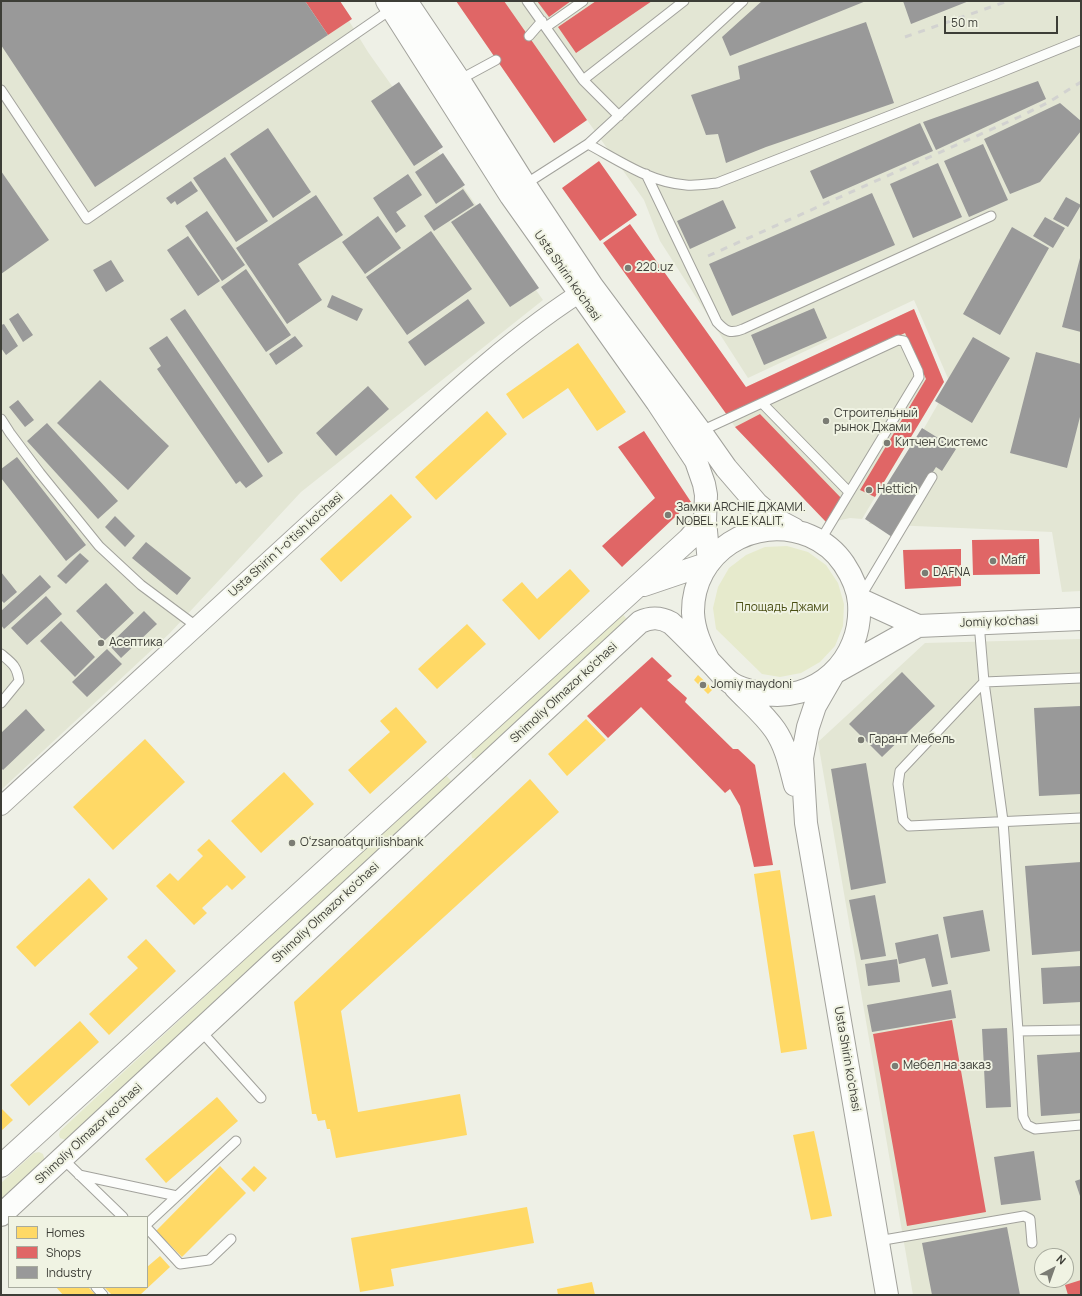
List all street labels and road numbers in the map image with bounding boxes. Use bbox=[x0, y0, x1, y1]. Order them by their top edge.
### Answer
street label: Usta Shirin ko'chasi bbox=[531, 228, 603, 324]
street label: Usta Shirin 1-o'tish ko'chasi bbox=[226, 490, 346, 600]
street label: Jomiy ko'chasi bbox=[960, 613, 1038, 631]
street label: Shimoliy Olmazor ko'chasi bbox=[508, 640, 620, 746]
street label: Shimoliy Olmazor ko'chasi bbox=[270, 860, 382, 966]
street label: Usta Shirin ko'chasi bbox=[831, 1005, 863, 1113]
street label: Shimoliy Olmazor ko'chasi bbox=[33, 1081, 145, 1187]

